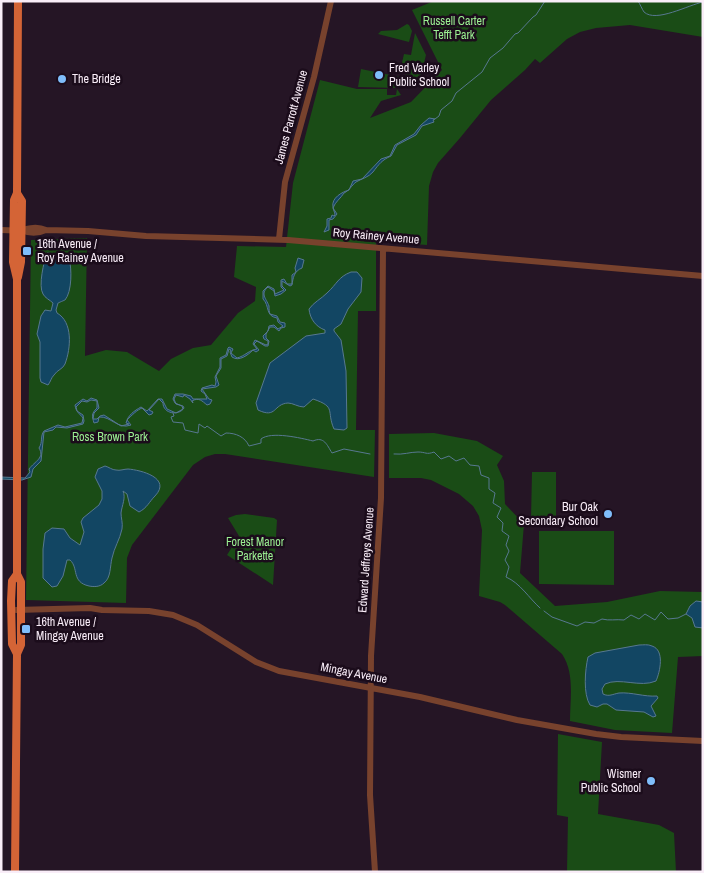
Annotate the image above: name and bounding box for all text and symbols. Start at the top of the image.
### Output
park label: Russell Carter Tefft Park [423,13,486,43]
place label: Fred Varley Public School [389,60,449,90]
street label: James Parrott Avenue [271,68,311,166]
marker: Fred Varley Public School [373,69,385,81]
place label: The Bridge [72,71,121,87]
marker: The Bridge [56,73,68,85]
street label: Roy Rainey Avenue [332,224,420,248]
place label: 16th Avenue / Roy Rainey Avenue [37,236,124,266]
marker: 16th Avenue / Roy Rainey Avenue [21,245,33,257]
park label: Ross Brown Park [72,429,148,445]
place label: Bur Oak Secondary School [518,499,598,529]
street label: Edward Jeffreys Avenue [354,507,378,613]
marker: Bur Oak Secondary School [602,508,614,520]
park label: Forest Manor Parkette [226,534,285,564]
place label: 16th Avenue / Mingay Avenue [36,614,104,644]
marker: 16th Avenue / Mingay Avenue [20,623,32,635]
street label: Mingay Avenue [319,659,389,687]
place label: Wismer Public School [581,766,642,796]
marker: Wismer Public School [645,775,657,787]

